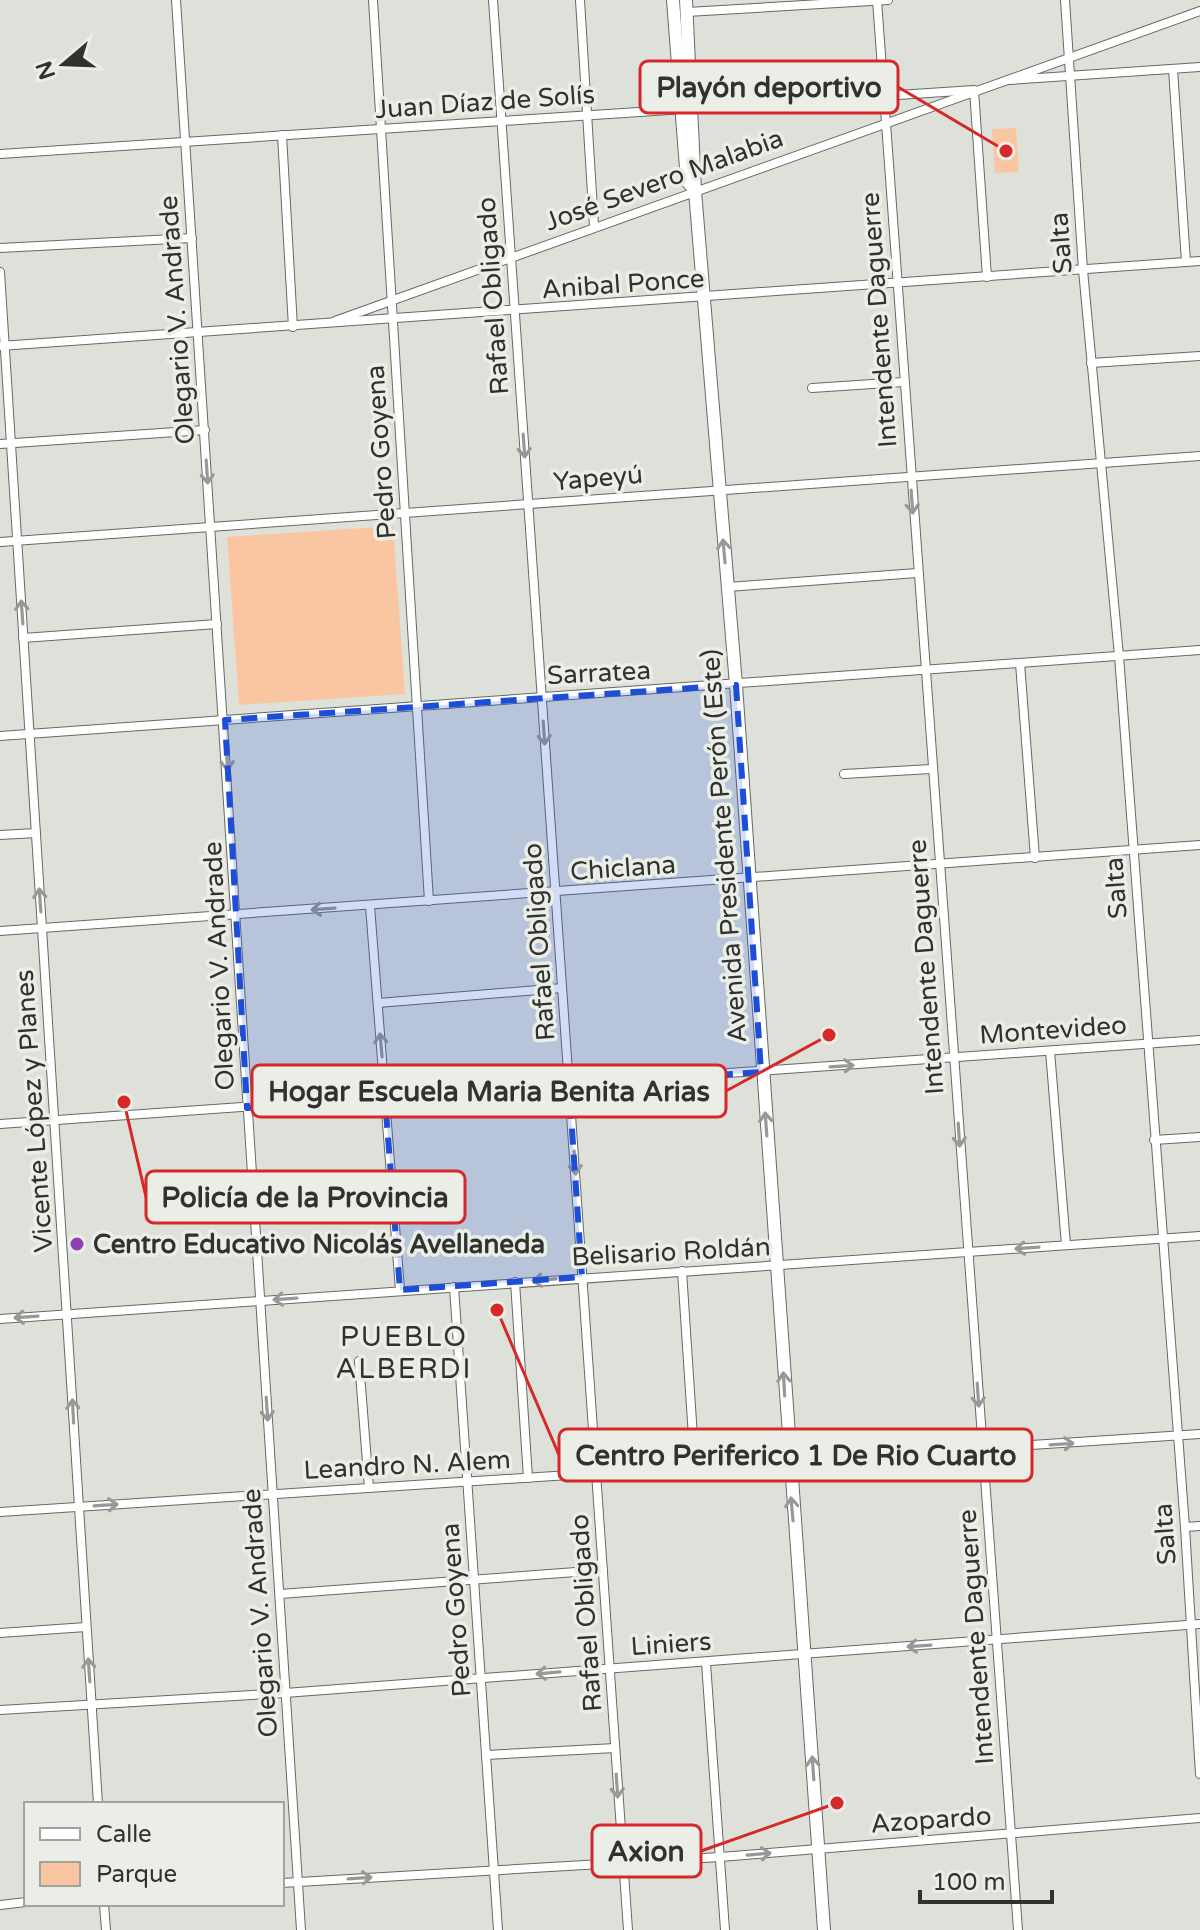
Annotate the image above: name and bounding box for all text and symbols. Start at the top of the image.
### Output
north arrow [24,24,104,104]
text: N [31,58,61,83]
callout: Playón deportivo [640,61,898,113]
text: Playón deportivo [656,71,882,105]
street label: Juan Díaz de Solís [374,79,596,125]
street label: José Severo Malabia [541,122,787,238]
street label: Intendente Daguerre [855,191,903,449]
street label: Olegario V. Andrade [153,195,201,445]
street label: Rafael Obligado [471,196,515,396]
street label: Salta [1043,211,1079,275]
street label: Anibal Ponce [541,263,705,305]
street label: Pedro Goyena [359,364,403,540]
one-way arrow [517,432,532,459]
one-way arrow [200,458,215,485]
street label: Yapeyú [552,459,644,497]
one-way arrow [905,488,920,515]
one-way arrow [716,538,731,565]
one-way arrow [14,599,29,626]
street label: Avenida Presidente Perón (Este) [695,648,753,1044]
street label: Sarratea [546,655,652,691]
one-way arrow [537,720,552,746]
one-way arrow [220,745,235,772]
street label: Intendente Daguerre [902,838,950,1096]
street label: Olegario V. Andrade [197,841,241,1091]
street label: Rafael Obligado [517,842,561,1042]
street label: Chiclana [569,849,677,887]
street label: Salta [1098,856,1134,920]
one-way arrow [32,887,47,914]
one-way arrow [310,902,337,917]
street label: Vicente López y Planes [9,969,59,1253]
street label: Montevideo [978,1009,1128,1051]
one-way arrow [373,1032,388,1059]
one-way arrow [828,1058,855,1073]
callout: Hogar Escuela Maria Benita Arias [252,1065,726,1117]
text: Hogar Escuela Maria Benita Arias [268,1075,710,1109]
one-way arrow [758,1111,773,1138]
one-way arrow [952,1121,967,1148]
one-way arrow [567,1149,582,1176]
callout: Policía de la Provincia [146,1171,465,1223]
text: Policía de la Provincia [161,1181,449,1215]
place label: Centro Educativo Nicolás Avellaneda [93,1229,545,1260]
street label: Belisario Roldán [571,1231,771,1273]
marker: Centro Educativo Nicolás Avellaneda [68,1235,86,1253]
one-way arrow [1014,1241,1041,1256]
one-way arrow [531,1273,558,1288]
one-way arrow [272,1292,299,1307]
one-way arrow [13,1310,40,1325]
district label: PUEBLO ALBERDI [335,1320,473,1386]
one-way arrow [776,1371,791,1398]
one-way arrow [971,1381,986,1408]
one-way arrow [260,1395,275,1422]
one-way arrow [65,1398,80,1425]
callout: Centro Periferico 1 De Rio Cuarto [559,1429,1032,1481]
one-way arrow [1048,1436,1075,1451]
text: Centro Periferico 1 De Rio Cuarto [575,1439,1017,1473]
street label: Leandro N. Alem [303,1444,511,1486]
street label: Olegario V. Andrade [236,1488,284,1738]
one-way arrow [784,1496,799,1523]
one-way arrow [92,1497,119,1512]
street label: Salta [1147,1502,1183,1566]
street label: Intendente Daguerre [952,1508,1000,1766]
street label: Rafael Obligado [564,1513,608,1713]
street label: Pedro Goyena [434,1522,478,1698]
street label: Liniers [630,1626,712,1662]
one-way arrow [906,1639,933,1654]
one-way arrow [81,1657,96,1684]
one-way arrow [535,1666,562,1681]
one-way arrow [805,1755,820,1782]
one-way arrow [610,1772,625,1799]
street label: Azopardo [870,1800,992,1840]
legend [24,1802,284,1906]
text: Calle [96,1820,152,1849]
callout: Axion [592,1825,701,1877]
text: Axion [607,1835,685,1869]
one-way arrow [745,1846,772,1861]
scale bar [920,1854,1052,1904]
text: Parque [96,1860,177,1889]
text: 100 m [932,1868,1006,1897]
one-way arrow [346,1870,373,1885]

